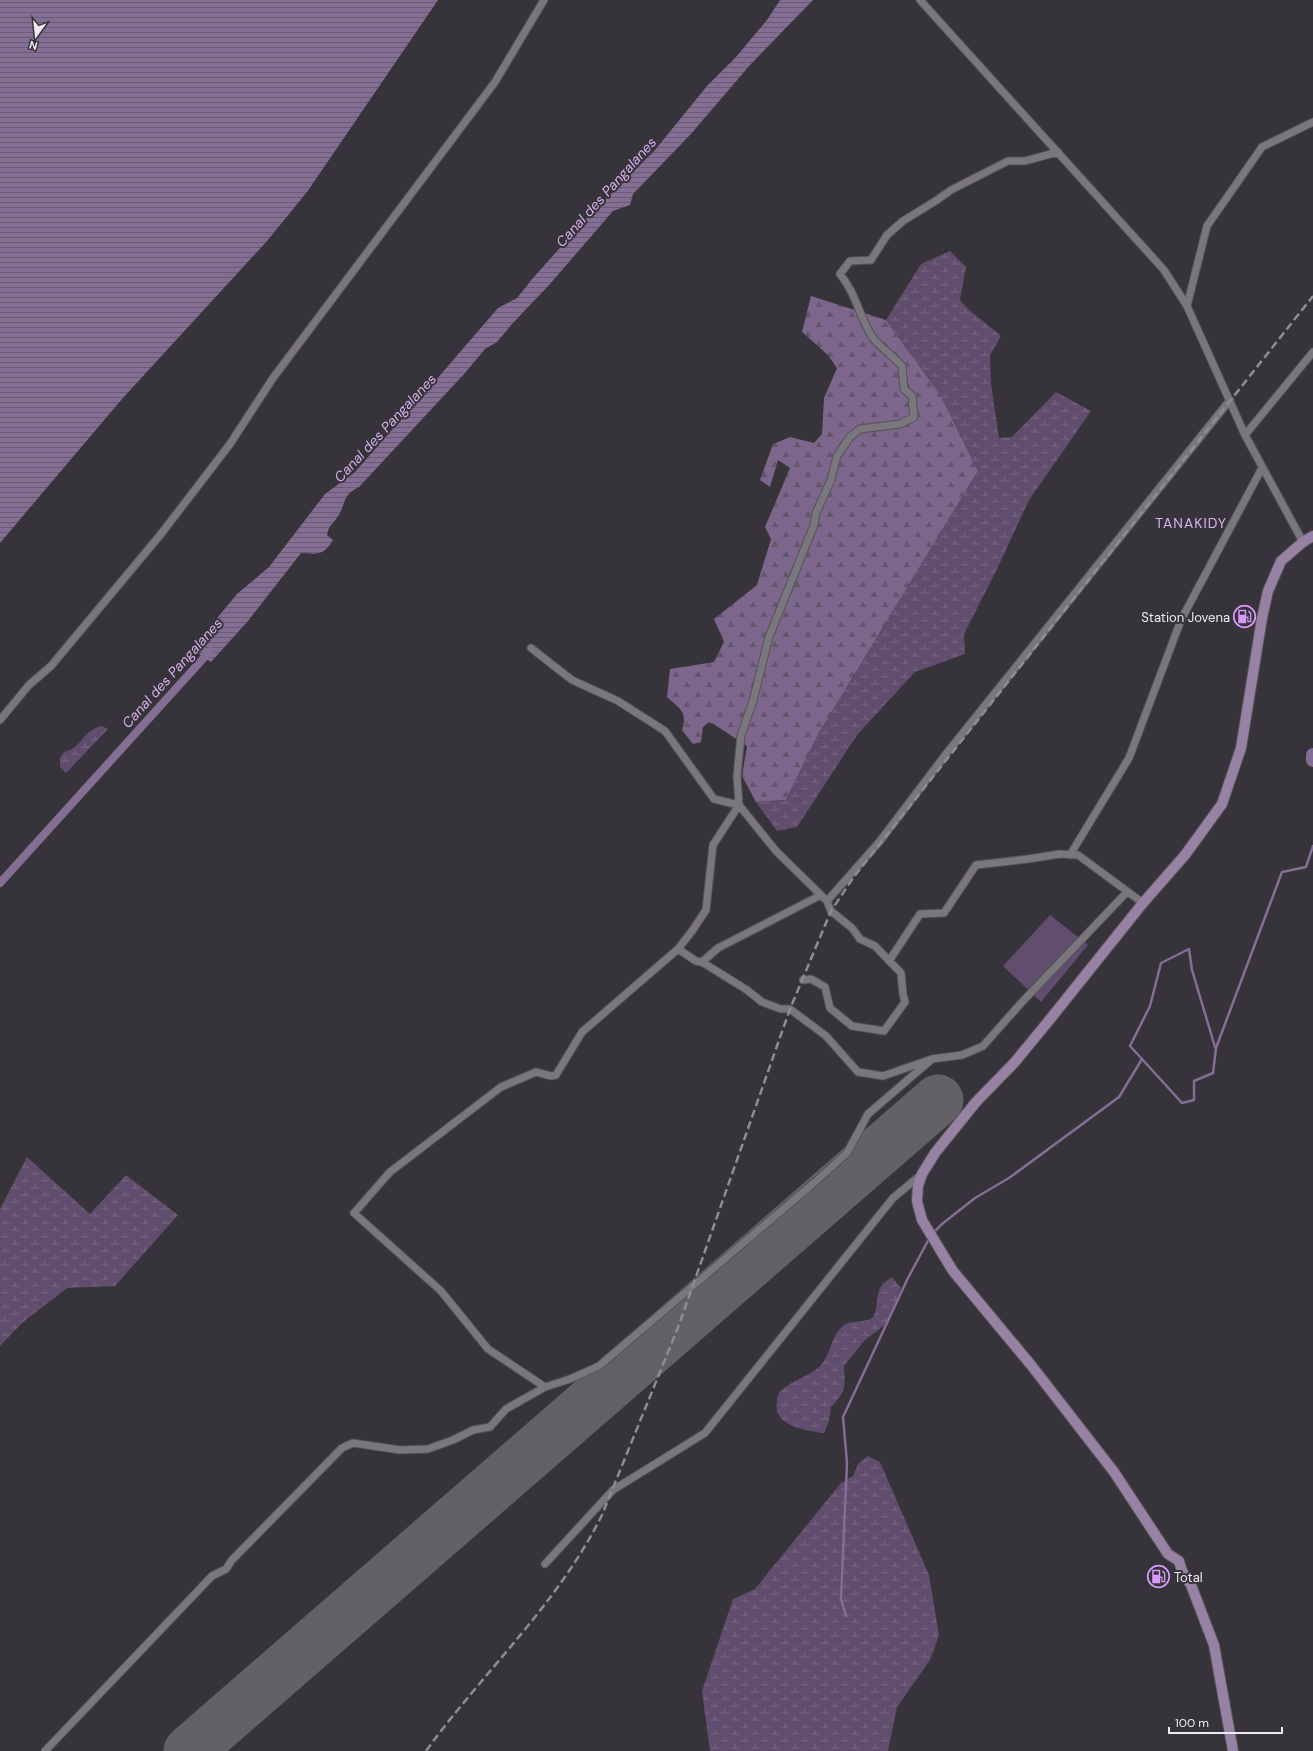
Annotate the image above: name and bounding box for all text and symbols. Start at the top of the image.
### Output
north arrow [16,16,56,56]
text: N [28,38,39,53]
water label: Canal des Pangalanes [552,133,660,251]
water label: Canal des Pangalanes [330,370,440,486]
district label: TANAKIDY [1155,514,1227,532]
fuel station icon: Station Jovena [1232,604,1258,630]
place label: Station Jovena [1141,609,1230,626]
water label: Canal des Pangalanes [118,614,226,732]
fuel station icon: Total [1145,1564,1171,1590]
place label: Total [1174,1569,1203,1586]
scale bar [1169,1709,1282,1735]
text: 100 m [1175,1715,1209,1731]

